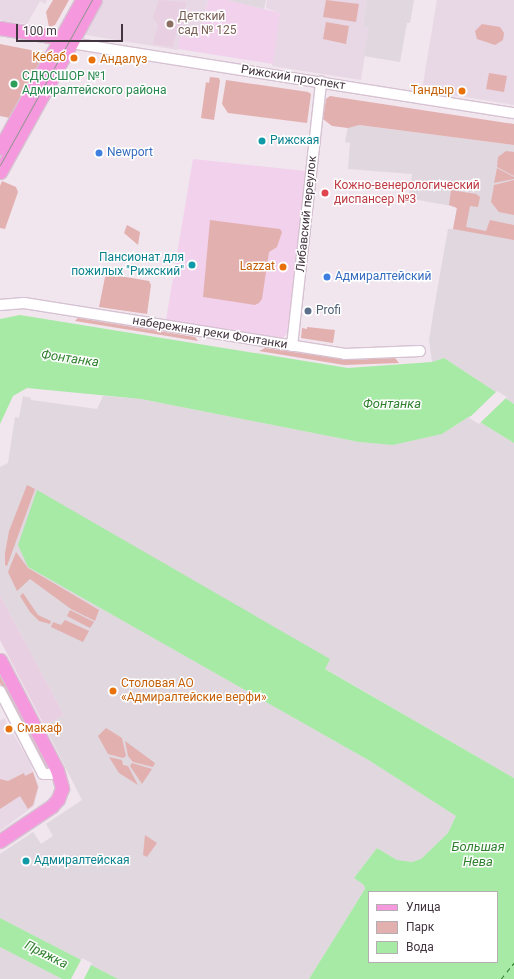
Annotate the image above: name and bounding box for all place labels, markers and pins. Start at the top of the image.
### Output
place label: Детский сад № 125 [178,10,237,38]
marker: Детский сад № 125 [165,19,175,29]
place label: Кебаб [32,51,66,65]
marker: Кебаб [69,53,79,63]
place label: Андалуз [100,53,147,67]
marker: Андалуз [87,55,97,65]
place label: СДЮСШОР №1 Адмиралтейского района [22,70,166,98]
marker: СДЮСШОР №1 Адмиралтейского района [9,79,19,89]
place label: Тандыр [411,84,454,98]
marker: Тандыр [457,86,467,96]
place label: Рижская [270,134,319,148]
marker: Рижская [257,136,267,146]
place label: Newport [107,146,153,160]
marker: Newport [94,148,104,158]
place label: Кожно-венерологический диспансер №3 [334,179,480,207]
marker: Кожно-венерологический диспансер №3 [319,187,331,199]
place label: Пансионат для пожилых "Рижский" [71,251,184,279]
marker: Пансионат для пожилых "Рижский" [187,260,197,270]
place label: Lazzat [240,260,275,274]
marker: Lazzat [278,262,288,272]
place label: Адмиралтейский [335,270,431,284]
marker: Адмиралтейский [322,272,332,282]
place label: Profi [316,304,341,318]
marker: Profi [303,306,313,316]
place label: Столовая АО «Адмиралтейские верфи» [121,677,267,705]
marker: Столовая АО «Адмиралтейские верфи» [108,686,118,696]
place label: Смакаф [17,722,62,736]
marker: Смакаф [4,724,14,734]
place label: Адмиралтейская [34,854,130,868]
marker: Адмиралтейская [21,856,31,866]

